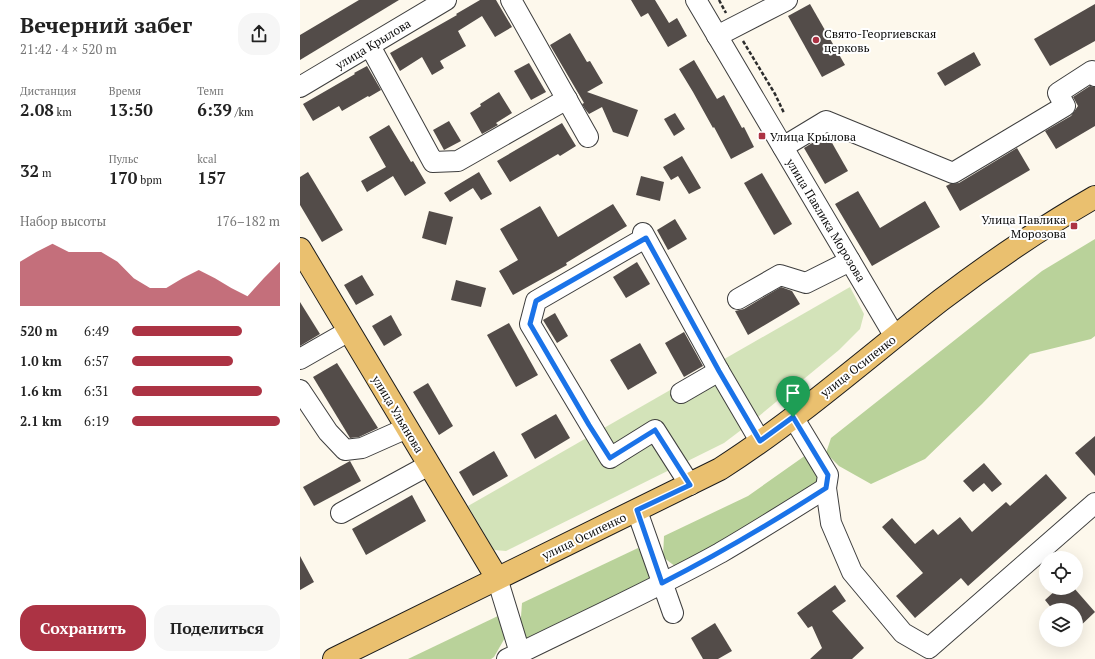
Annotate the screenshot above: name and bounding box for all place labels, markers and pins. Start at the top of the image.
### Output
place label: Свято-Георгиевская церковь [824,26,936,55]
marker: Свято-Георгиевская церковь [811,35,821,45]
place label: Улица Крылова [770,129,856,144]
marker: Улица Крылова [757,131,767,141]
place label: Улица Павлика Морозова [982,212,1066,241]
marker: Улица Павлика Морозова [1069,221,1079,231]
pin [776,376,810,417]

